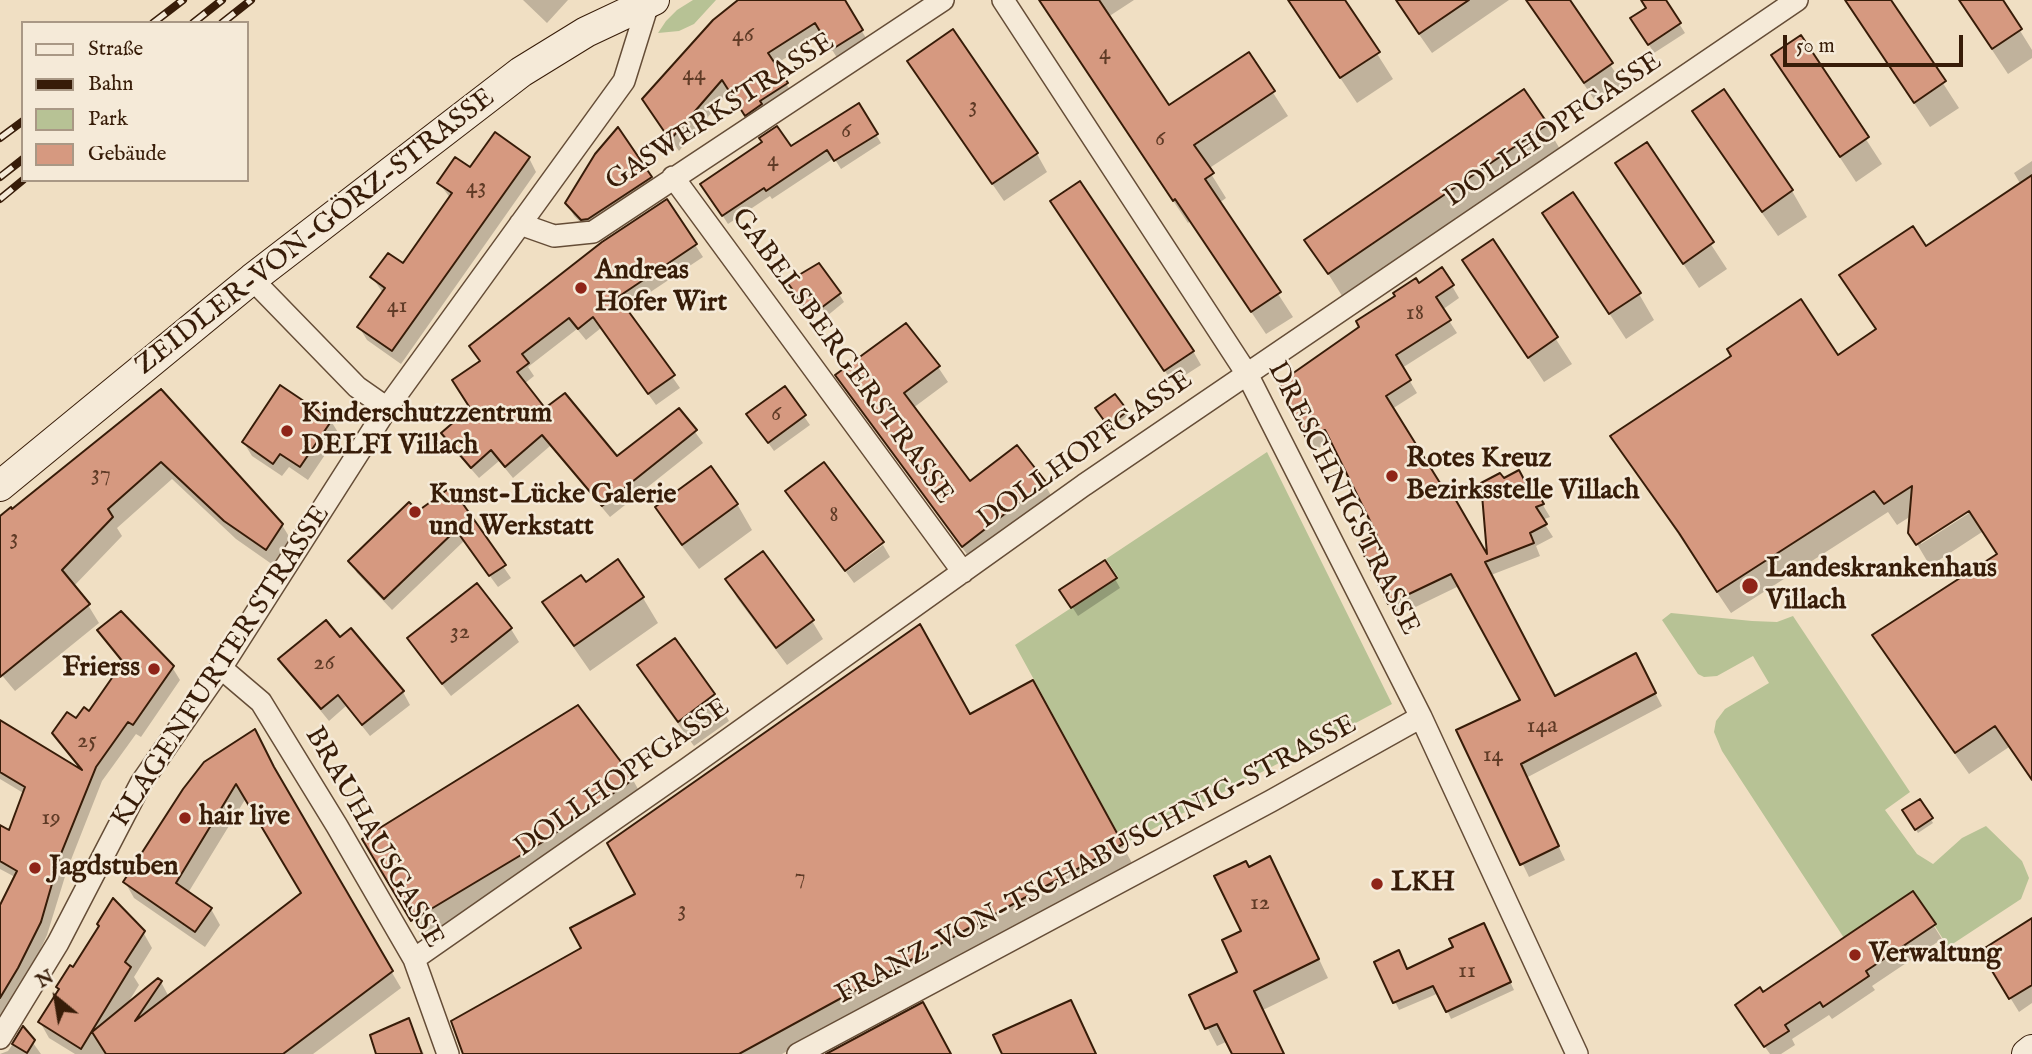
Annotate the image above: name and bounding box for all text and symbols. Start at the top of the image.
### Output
legend [21,21,248,182]
scale bar [1787,21,1967,65]
house number: 46 [732,22,754,50]
street label: GASWERKSTRASSE [600,27,842,199]
text: 50 m [1796,33,1835,60]
text: Straße [88,36,143,63]
house number: 4 [1099,40,1111,68]
street label: DOLLHOPFGASSE [1439,46,1669,216]
house number: 44 [682,61,706,89]
text: Bahn [88,71,133,98]
street label: ZEIDLER-VON-GÖRZ-STRASSE [130,82,502,384]
house number: 3 [969,93,977,121]
text: Park [88,106,128,133]
house number: 6 [841,118,851,146]
house number: 6 [1155,126,1165,154]
text: Gebäude [88,141,166,168]
house number: 4 [767,147,779,175]
house number: 43 [466,174,486,202]
street label: GABELSBERGERSTRASSE [722,202,960,512]
place label: Andreas Hofer Wirt [595,255,727,321]
marker: Andreas Hofer Wirt [573,280,589,296]
house number: 41 [387,293,407,321]
house number: 18 [1406,300,1424,328]
street label: DRESCHNIGSTRASSE [1258,357,1426,641]
street label: DOLLHOPFGASSE [972,364,1200,538]
place label: Kinderschutzzentrum DELFI Villach [301,398,552,464]
house number: 6 [771,401,781,429]
marker: Kinderschutzzentrum DELFI Villach [279,423,295,439]
place label: Rotes Kreuz Bezirksstelle Villach [1406,443,1639,509]
house number: 37 [91,461,111,489]
marker: Rotes Kreuz Bezirksstelle Villach [1384,468,1400,484]
place label: Kunst-Lücke Galerie und Werkstatt [429,479,676,545]
street label: KLAGENFURTER STRASSE [105,500,339,834]
house number: 8 [829,502,839,530]
marker: Kunst-Lücke Galerie und Werkstatt [407,504,423,520]
house number: 3 [10,525,18,553]
place label: Landeskrankenhaus Villach [1766,553,1997,619]
marker: Landeskrankenhaus Villach [1740,576,1760,596]
house number: 32 [450,619,470,647]
house number: 26 [313,650,335,678]
place label: Frierss [62,652,140,686]
marker: Frierss [146,661,162,677]
street label: DOLLHOPFGASSE [509,692,737,866]
street label: FRANZ-VON-TSCHABUSCHNIG-STRASSE [831,709,1363,1013]
house number: 14a [1526,713,1558,741]
street label: BRAUHAUSGASSE [296,721,450,955]
house number: 25 [77,728,97,756]
house number: 14 [1483,742,1503,770]
place label: hair live [199,801,290,835]
house number: 19 [41,805,61,833]
marker: hair live [177,810,193,826]
place label: Jagdstuben [49,851,178,885]
marker: Jagdstuben [27,860,43,876]
house number: 7 [794,864,806,892]
place label: LKH [1391,867,1455,901]
marker: LKH [1369,876,1385,892]
house number: 12 [1250,890,1270,918]
house number: 3 [678,897,686,925]
place label: Verwaltung [1869,938,2001,972]
marker: Verwaltung [1847,947,1863,963]
house number: 11 [1458,958,1476,986]
north arrow [21,963,91,1033]
text: N [32,965,59,994]

